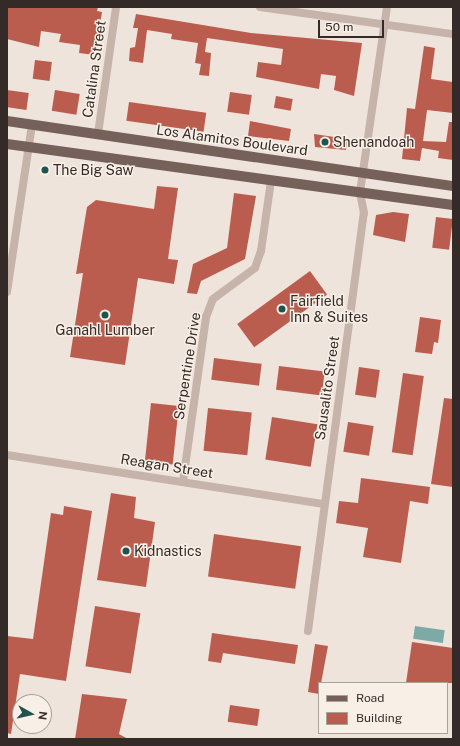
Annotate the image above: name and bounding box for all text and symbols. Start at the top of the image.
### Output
scale bar [320,12,386,38]
street label: Catalina Street [79,19,109,119]
text: 50 m [325,20,353,34]
street label: Los Alamitos Boulevard [155,121,309,159]
place label: Shenandoah [333,134,414,150]
marker: Shenandoah [320,137,330,147]
place label: The Big Saw [53,162,133,178]
marker: The Big Saw [40,165,50,175]
place label: Fairfield Inn & Suites [290,293,368,326]
marker: Fairfield Inn & Suites [277,304,287,314]
marker: Ganahl Lumber [100,310,110,320]
street label: Serpentine Drive [170,311,204,421]
place label: Ganahl Lumber [55,322,155,338]
street label: Sausalito Street [311,335,343,441]
street label: Reagan Street [120,450,214,482]
place label: Kidnastics [134,543,202,559]
marker: Kidnastics [121,546,131,556]
legend [318,682,448,734]
text: Road [356,691,384,705]
north arrow [12,694,52,734]
text: N [36,710,49,721]
text: Building [356,711,402,725]

